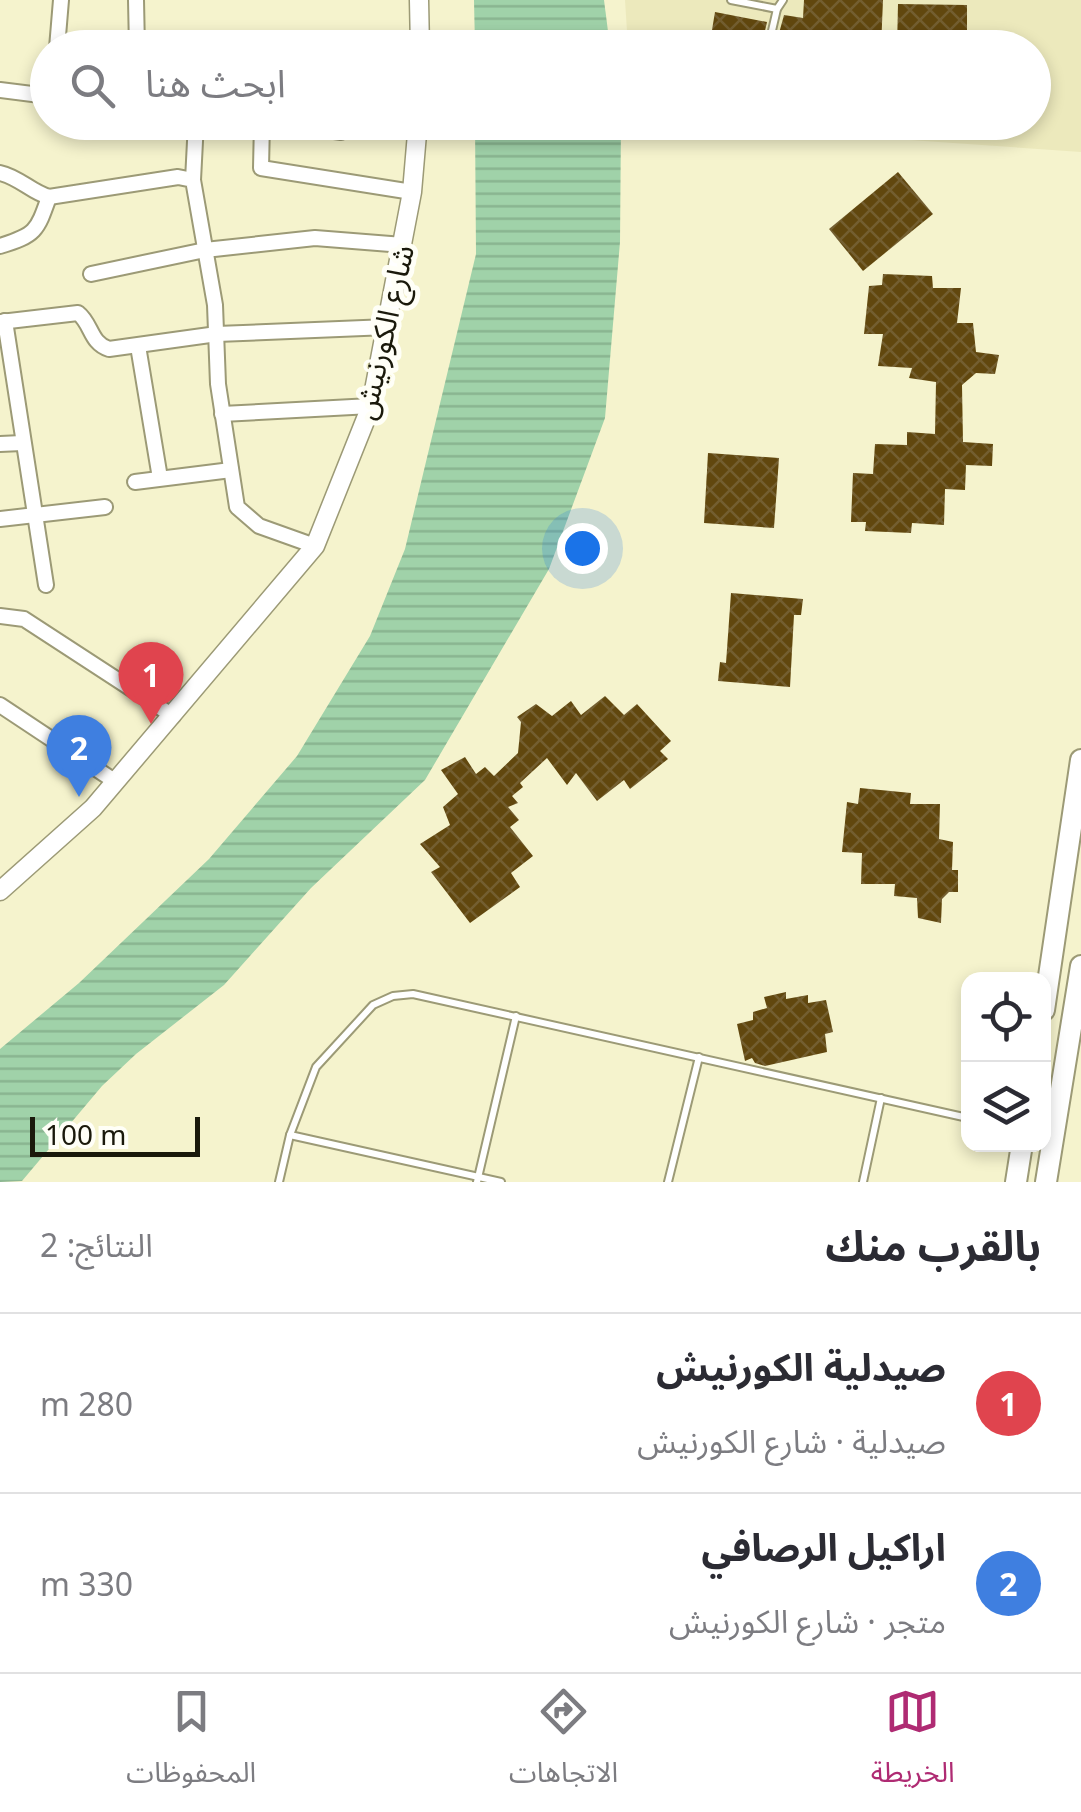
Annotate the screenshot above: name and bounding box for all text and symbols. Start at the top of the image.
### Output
search box [30,30,1051,140]
text: ابحث هنا [145,56,286,108]
icon: search [65,58,120,113]
street label: شارع الكورنيش [343,241,426,424]
your location [557,523,608,574]
pin: 1 [118,642,184,724]
pin: 2 [46,714,112,797]
map controls [961,972,1051,1152]
button: locate [961,972,1051,1062]
button: layers [961,1062,1051,1152]
scale bar [30,1112,200,1156]
text: 100 m [45,1115,127,1153]
text: بالقرب منك [825,1216,1041,1273]
text: النتائج: 2 [40,1223,153,1266]
text: صيدلية الكورنيش [656,1340,946,1392]
text: 280 m [40,1382,133,1425]
text: 1 [999,1382,1018,1425]
text: صيدلية · شارع الكورنيش [637,1419,946,1462]
text: اراكيل الرصافي [702,1520,946,1572]
text: 330 m [40,1562,133,1605]
text: 2 [999,1562,1018,1605]
text: متجر · شارع الكورنيش [669,1599,946,1642]
tab: المحفوظات [126,1684,256,1803]
tab: الاتجاهات [509,1684,618,1803]
tab: الخريطة [871,1684,955,1803]

